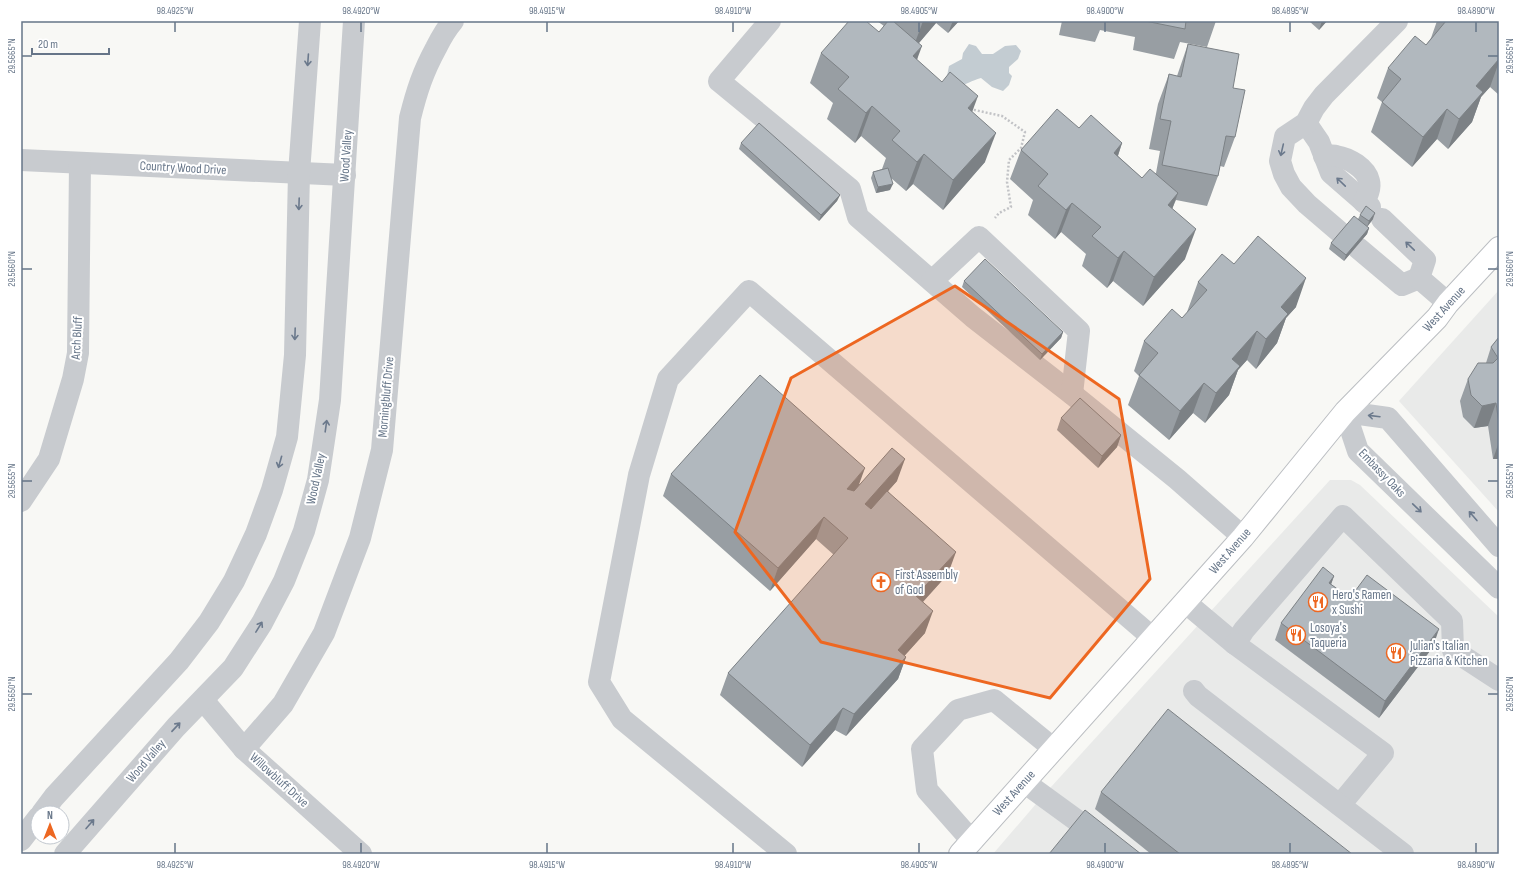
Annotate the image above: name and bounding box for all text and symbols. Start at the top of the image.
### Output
text: 98.4925°W [157,5,194,17]
text: 98.4920°W [342,5,380,17]
text: 98.4915°W [529,5,566,17]
text: 98.4910°W [715,5,752,17]
text: 98.4905°W [900,5,938,17]
text: 98.4900°W [1086,5,1124,17]
text: 98.4895°W [1271,5,1309,17]
text: 98.4890°W [1457,5,1495,17]
scale bar [32,30,109,56]
text: 20 m [38,37,58,52]
text: 29.5665°N [6,38,18,74]
text: 29.5665°N [1504,38,1516,74]
one-way arrow [304,53,311,66]
street label: Wood Valley [336,130,356,182]
one-way arrow [1277,144,1285,157]
street label: Country Wood Drive [139,158,227,178]
one-way arrow [1336,177,1346,187]
one-way arrow [295,197,302,210]
one-way arrow [1405,241,1415,251]
text: 29.5660°N [6,251,18,287]
text: 29.5660°N [1504,251,1516,287]
street label: West Avenue [1419,283,1469,335]
street label: Arch Bluff [68,315,86,361]
one-way arrow [291,327,299,340]
street label: Morningbluff Drive [374,356,398,438]
one-way arrow [1368,412,1381,420]
one-way arrow [322,420,330,433]
street label: Embassy Oaks [1355,445,1409,501]
street label: Wood Valley [303,452,329,506]
one-way arrow [276,455,283,468]
text: 29.5655°N [6,464,18,498]
text: 29.5655°N [1504,464,1516,498]
one-way arrow [1412,504,1422,513]
one-way arrow [1469,511,1478,521]
street label: West Avenue [1206,525,1254,577]
place label: First Assembly of God [895,567,958,598]
church icon: First Assembly of God [870,571,892,593]
place label: Hero's Ramen x Sushi [1332,587,1392,618]
restaurant icon: Hero's Ramen x Sushi [1307,591,1329,613]
place label: Losoya's Taqueria [1310,620,1347,651]
one-way arrow [255,622,263,633]
restaurant icon: Losoya's Taqueria [1285,624,1307,646]
place label: Julian's Italian Pizzaria & Kitchen [1409,638,1488,669]
restaurant icon: Julian's Italian Pizzaria & Kitchen [1385,642,1407,664]
text: 29.5650°N [6,676,18,712]
text: 29.5650°N [1504,676,1516,712]
one-way arrow [172,722,181,732]
street label: Wood Valley [123,736,169,786]
street label: Willowbluff Drive [246,749,312,811]
street label: West Avenue [989,767,1039,819]
north arrow [30,805,70,845]
text: N [47,809,53,822]
one-way arrow [86,819,95,830]
text: 98.4925°W [157,859,194,871]
text: 98.4920°W [342,859,380,871]
text: 98.4915°W [529,859,566,871]
text: 98.4910°W [715,859,752,871]
text: 98.4905°W [900,859,938,871]
text: 98.4900°W [1086,859,1124,871]
text: 98.4895°W [1271,859,1309,871]
text: 98.4890°W [1457,859,1495,871]

